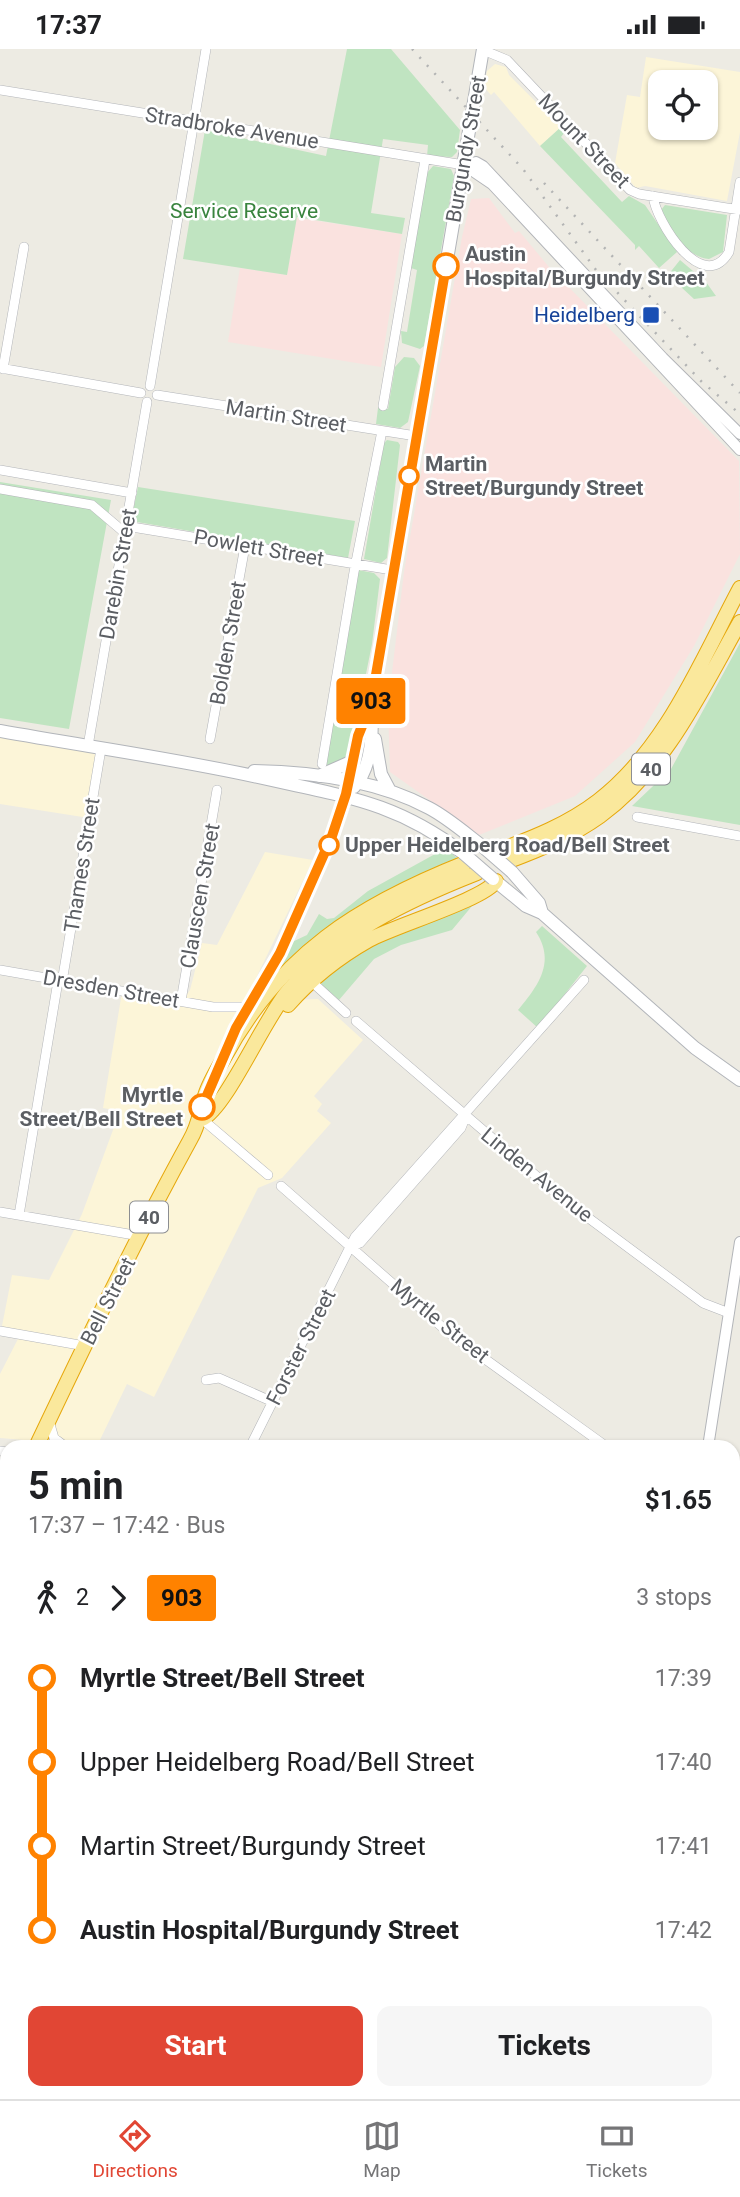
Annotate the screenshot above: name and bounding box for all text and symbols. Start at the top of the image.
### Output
text: 17:37 [35,10,102,40]
map controls [648,70,718,140]
button: locate [648,70,718,140]
street label: Burgundy Street [441,73,491,224]
street label: Mount Street [533,89,635,193]
street label: Stradbroke Avenue [143,102,321,154]
park label: Service Reserve [170,199,318,223]
place label: Austin Hospital/Burgundy Street [465,242,705,290]
marker: Austin Hospital/Burgundy Street [433,253,459,279]
place label: Heidelberg [534,303,635,327]
marker: Heidelberg [641,305,661,325]
street label: Martin Street [224,395,348,437]
place label: Martin Street/Burgundy Street [425,452,643,500]
marker: Martin Street/Burgundy Street [399,466,419,486]
street label: Darebin Street [95,507,141,641]
street label: Powlett Street [192,525,326,571]
street label: Bolden Street [205,579,251,707]
line badge: 903 [331,678,411,724]
text: 903 [350,687,392,715]
road number: 40 [632,754,670,785]
street label: Thames Street [59,796,105,934]
street label: Clauscen Street [175,821,225,970]
place label: Upper Heidelberg Road/Bell Street [345,833,670,857]
marker: Upper Heidelberg Road/Bell Street [319,835,339,855]
street label: Dresden Street [41,965,181,1013]
place label: Myrtle Street/Bell Street [19,1083,183,1131]
marker: Myrtle Street/Bell Street [189,1094,215,1120]
street label: Linden Avenue [476,1123,598,1227]
road number: 40 [130,1201,168,1233]
street label: Bell Street [76,1253,140,1349]
street label: Myrtle Street [386,1274,494,1368]
street label: Forster Street [261,1285,341,1409]
text: 5 min [28,1464,124,1508]
text: $1.65 [645,1485,712,1515]
text: 17:37 – 17:42 · Bus [28,1512,225,1539]
icon: walk [28,1579,66,1617]
icon: forward [99,1579,137,1617]
text: 2 [76,1584,89,1611]
text: 903 [161,1584,202,1612]
text: 3 stops [636,1584,712,1611]
text: Myrtle Street/Bell Street [80,1663,365,1693]
text: 17:39 [655,1665,712,1692]
text: Upper Heidelberg Road/Bell Street [80,1747,475,1777]
text: 17:40 [655,1749,712,1776]
text: Martin Street/Burgundy Street [80,1831,426,1861]
text: 17:41 [655,1833,712,1860]
text: Austin Hospital/Burgundy Street [80,1915,459,1945]
text: 17:42 [655,1917,712,1944]
button: Start [28,2006,363,2086]
button: Tickets [377,2006,712,2086]
tab: Directions [93,2117,178,2182]
tab: Map [363,2117,401,2182]
tab: Tickets [586,2117,647,2182]

